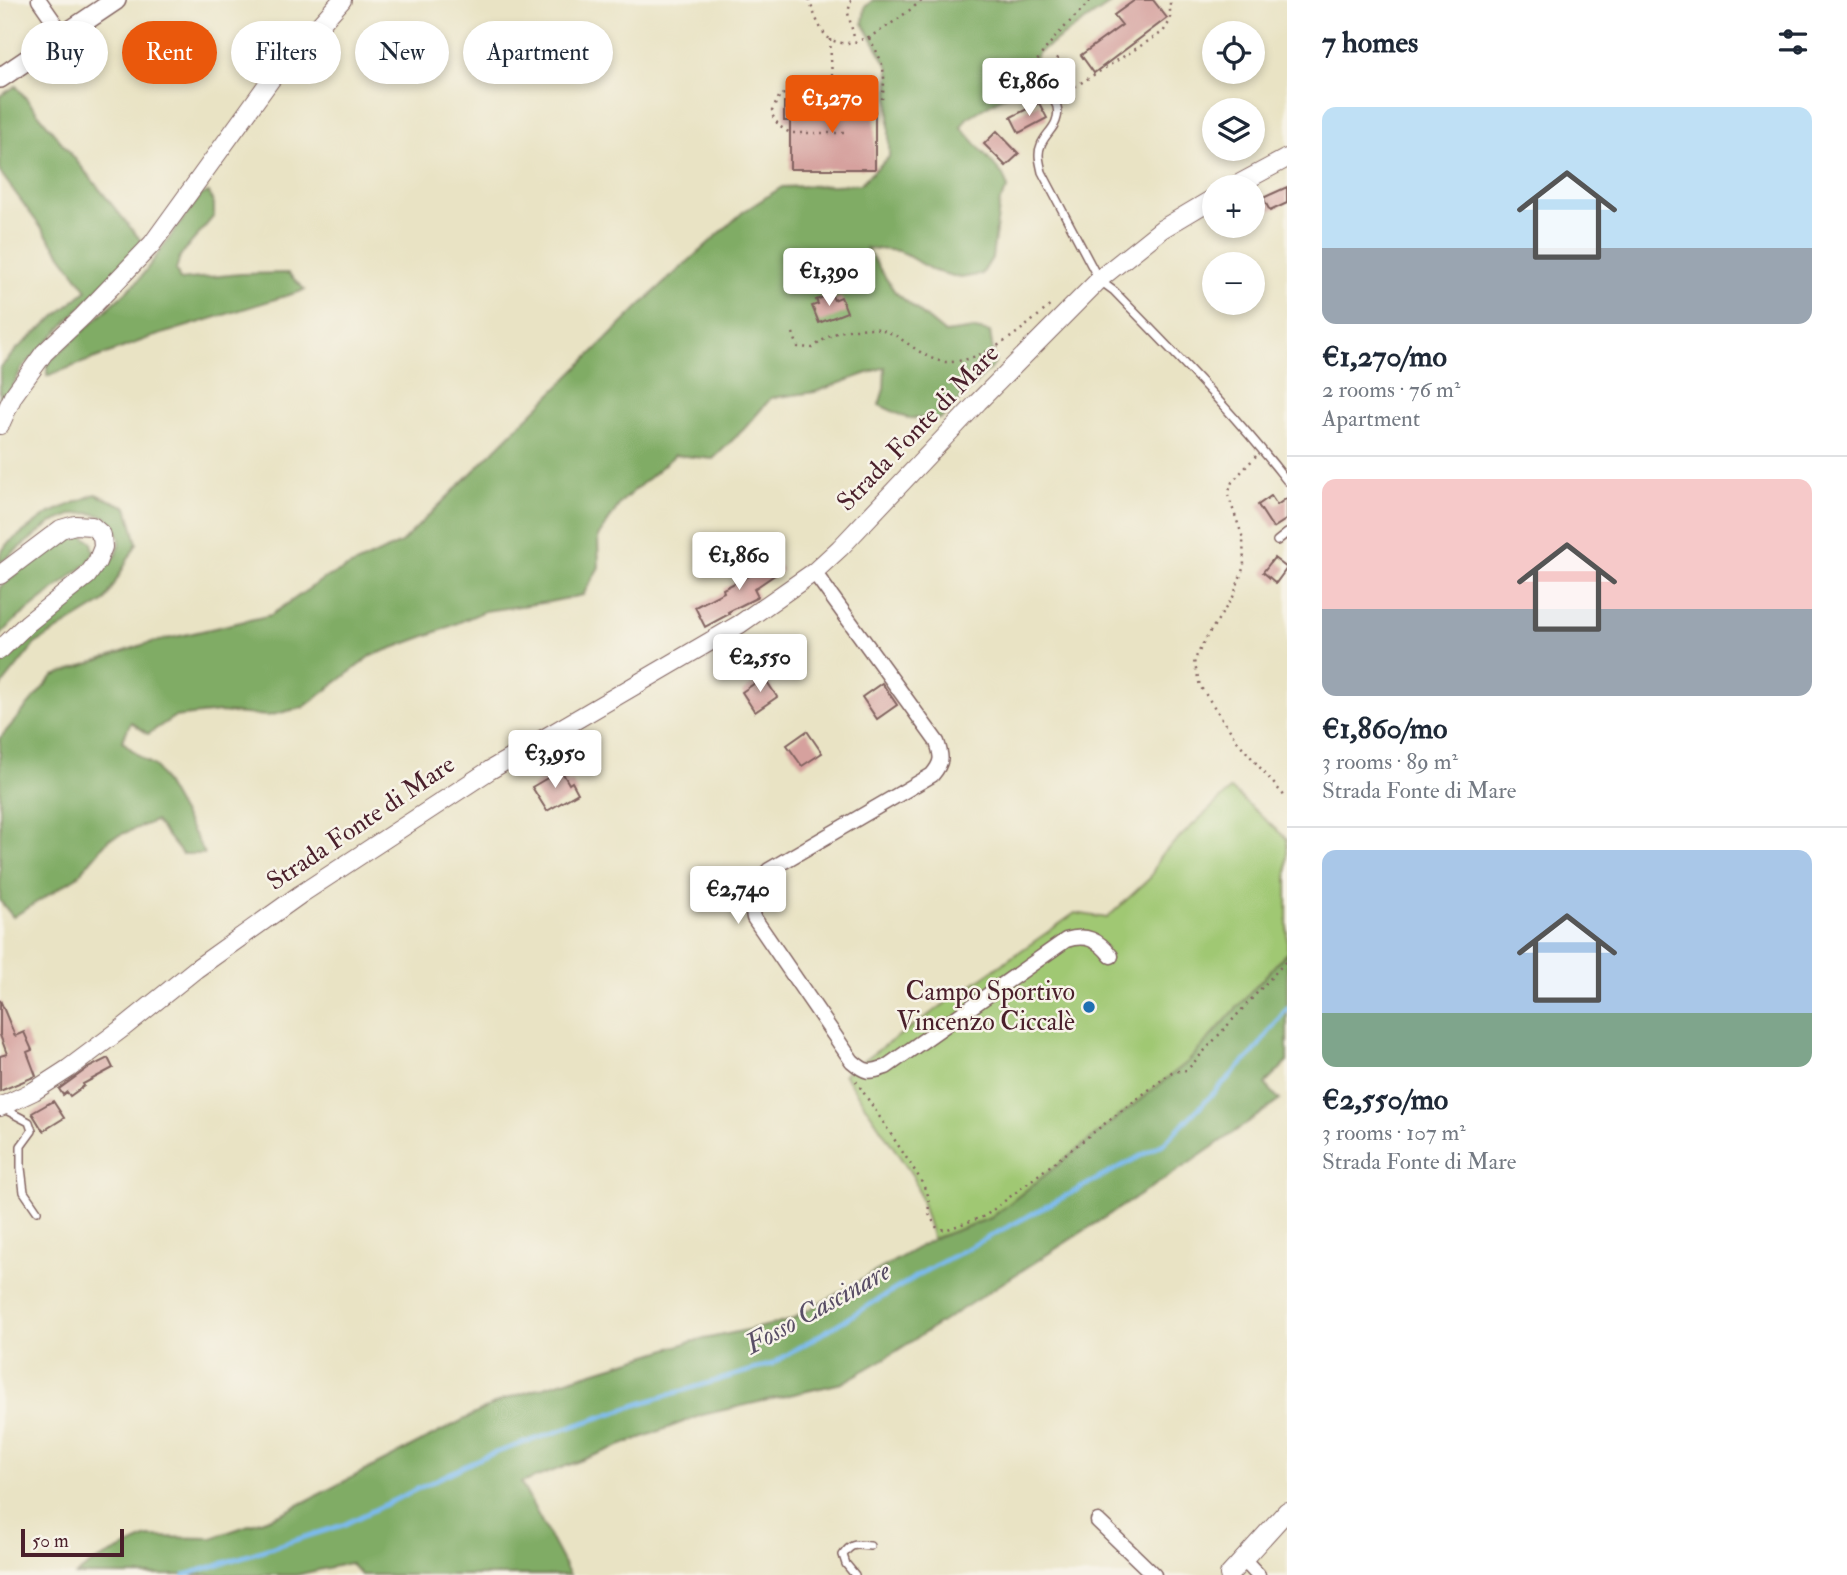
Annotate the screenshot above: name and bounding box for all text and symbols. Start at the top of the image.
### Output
chip: Buy [21,21,108,84]
chip: Rent [122,21,217,84]
chip: Filters [231,21,341,84]
chip: New [355,21,449,84]
chip: Apartment [463,21,613,84]
map controls [1202,21,1265,315]
button: locate [1202,21,1265,84]
icon: filters [1774,23,1812,61]
text: 7 homes [1322,24,1418,61]
pin: €1,860 [972,58,1086,118]
text: €1,860 [998,66,1060,95]
pin: €1,270 [775,76,889,135]
text: €1,270 [801,83,863,112]
button: layers [1202,98,1265,161]
icon: home [1504,152,1630,278]
button: + [1202,175,1265,238]
pin: €1,390 [772,248,886,308]
button: − [1202,252,1265,315]
text: €1,390 [799,256,859,285]
street label: Strada Fonte di Mare [830,338,1006,518]
text: €1,270/mo [1322,338,1447,375]
text: 2 rooms · 76 m² [1322,375,1460,404]
text: Apartment [1322,404,1420,433]
icon: home [1504,524,1630,650]
pin: €1,860 [682,532,796,592]
text: €1,860 [708,540,770,569]
pin: €2,550 [703,634,817,694]
text: €2,550 [729,642,791,671]
text: €1,860/mo [1322,710,1447,747]
pin: €3,950 [498,730,612,790]
text: €3,950 [524,738,586,767]
text: 3 rooms · 89 m² [1322,747,1458,776]
street label: Strada Fonte di Mare [261,748,461,898]
text: Strada Fonte di Mare [1322,776,1516,805]
pin: €2,740 [681,866,795,926]
text: €2,740 [706,874,770,903]
icon: home [1504,895,1630,1021]
place label: Campo Sportivo Vincenzo Ciccalè [896,976,1075,1038]
marker: Campo Sportivo Vincenzo Ciccalè [1081,999,1097,1015]
text: €2,550/mo [1322,1081,1448,1118]
text: 3 rooms · 107 m² [1322,1118,1466,1147]
text: Strada Fonte di Mare [1322,1147,1516,1176]
water label: Fosso Cascinare [738,1253,897,1363]
scale bar [21,1526,124,1558]
text: 50 m [32,1529,69,1553]

